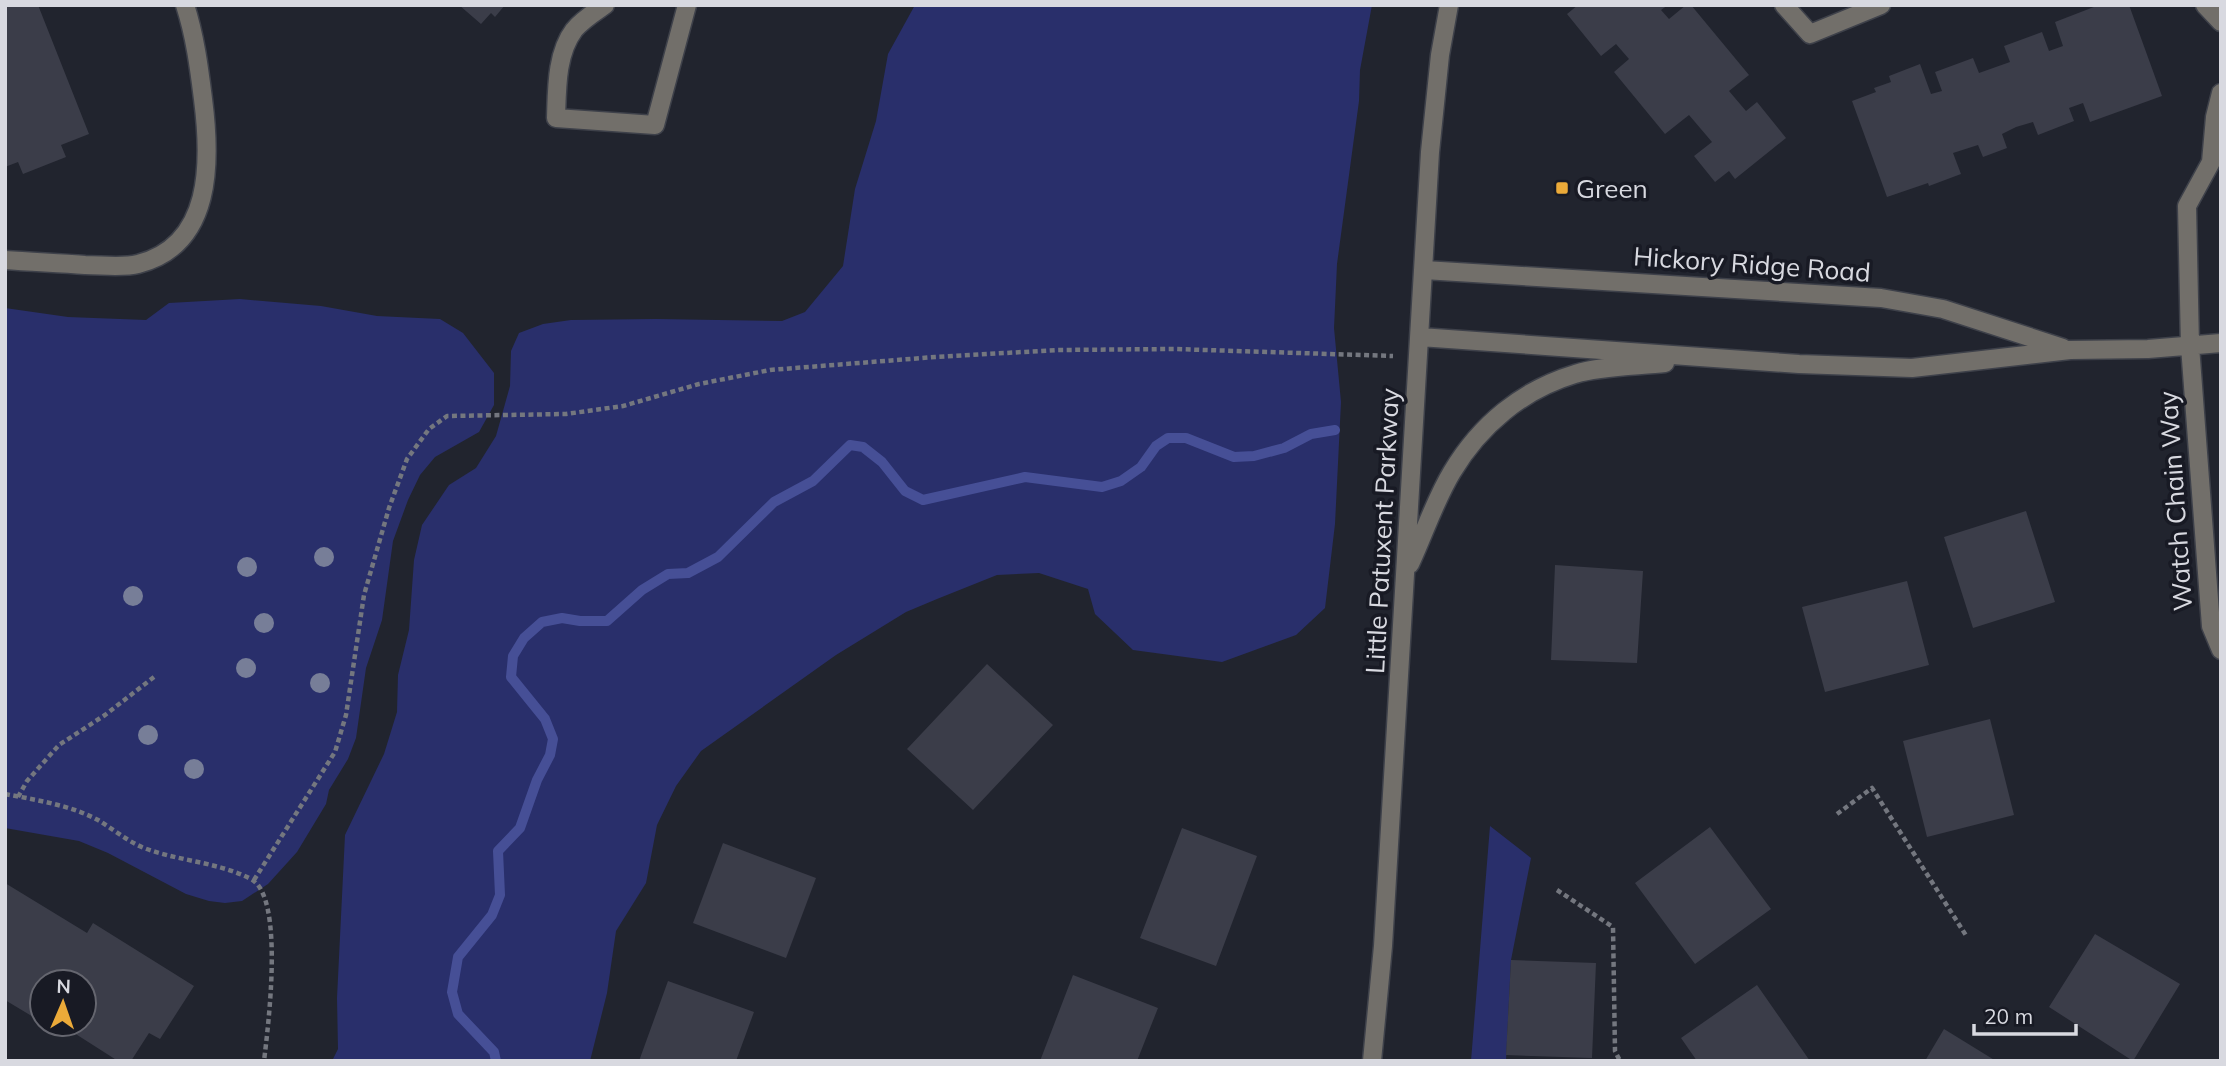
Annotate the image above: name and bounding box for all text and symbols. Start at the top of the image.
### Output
place label: Green [1576,172,1648,205]
marker: Green [1554,180,1570,196]
street label: Hickory Ridge Road [1632,239,1872,289]
street label: Little Patuxent Parkway [1358,387,1406,675]
street label: Watch Chain Way [2151,390,2199,612]
north arrow [28,968,98,1038]
text: N [56,974,71,998]
scale bar [1974,992,2076,1036]
text: 20 m [1984,1003,2033,1029]

